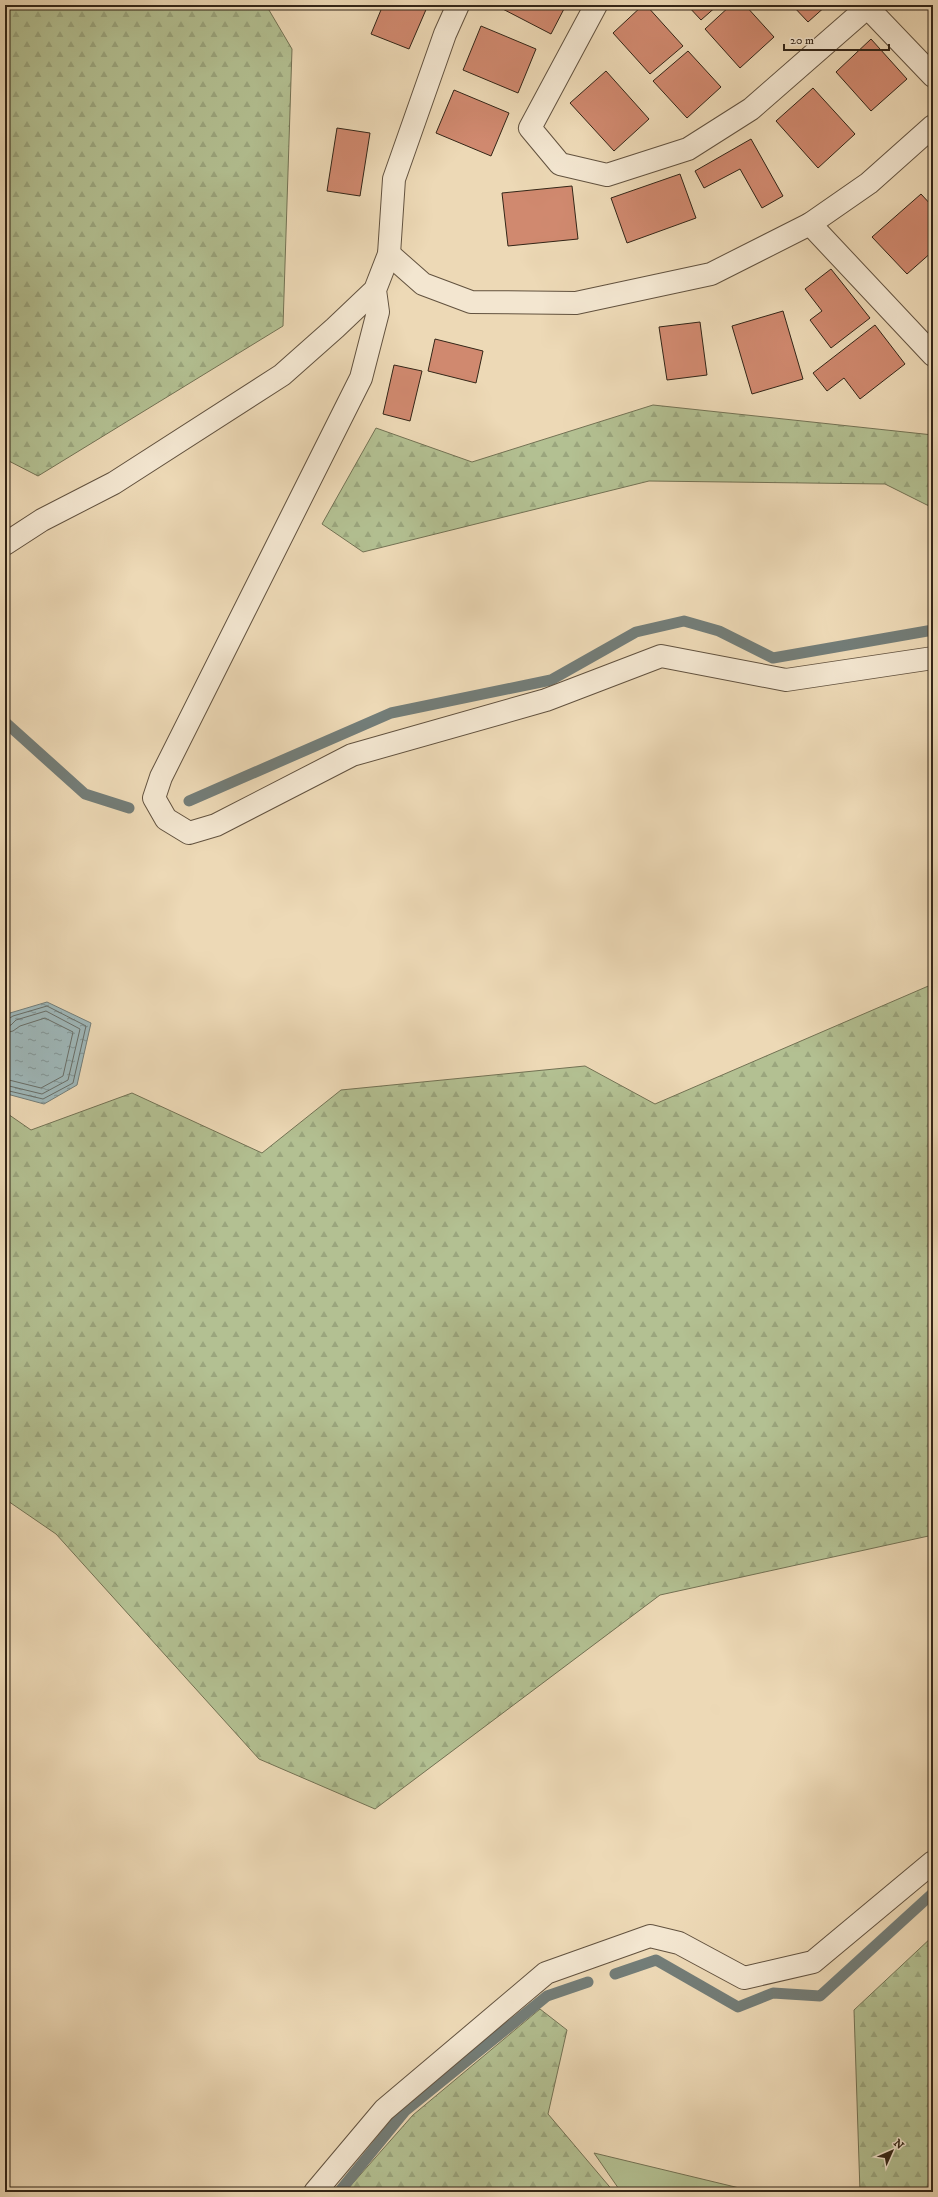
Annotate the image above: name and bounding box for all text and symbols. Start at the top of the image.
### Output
scale bar [784,26,889,52]
text: 20 m [790,33,814,48]
north arrow [872,2131,912,2171]
text: N [890,2136,907,2153]

